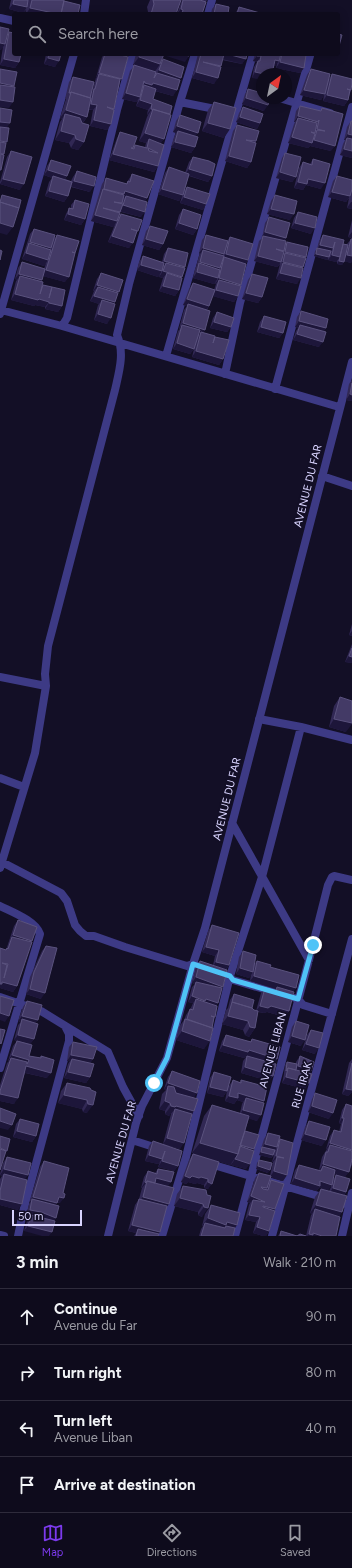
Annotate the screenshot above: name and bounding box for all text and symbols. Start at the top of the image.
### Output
search box [12,12,340,56]
icon: search [26,23,48,45]
text: Search here [58,25,138,43]
north arrow [256,68,292,104]
street label: AVENUE DU FAR [291,443,325,529]
street label: AVENUE DU FAR [210,756,244,842]
route end [304,936,322,954]
street label: AVENUE LIBAN [257,1011,289,1089]
street label: RUE IRAK [289,1060,315,1110]
route start [145,1074,163,1092]
street label: AVENUE DU FAR [103,1099,139,1185]
scale bar [12,1208,82,1227]
text: 50 m [18,1210,43,1223]
text: 3 min [16,1252,58,1272]
text: Walk · 210 m [263,1255,336,1270]
text: Continue [54,1300,117,1318]
icon: ahead [16,1306,38,1328]
text: 90 m [306,1309,336,1324]
text: Avenue du Far [54,1318,137,1333]
icon: right [16,1362,38,1384]
text: Turn right [54,1364,122,1382]
text: 80 m [305,1365,336,1380]
text: Turn left [54,1412,112,1430]
icon: left [16,1418,38,1440]
text: 40 m [305,1421,336,1436]
text: Avenue Liban [54,1430,132,1445]
icon: arrive [16,1474,38,1496]
text: Arrive at destination [54,1476,195,1494]
tab: Map [42,1522,64,1559]
tab: Directions [147,1522,197,1559]
tab: Saved [280,1522,310,1559]

